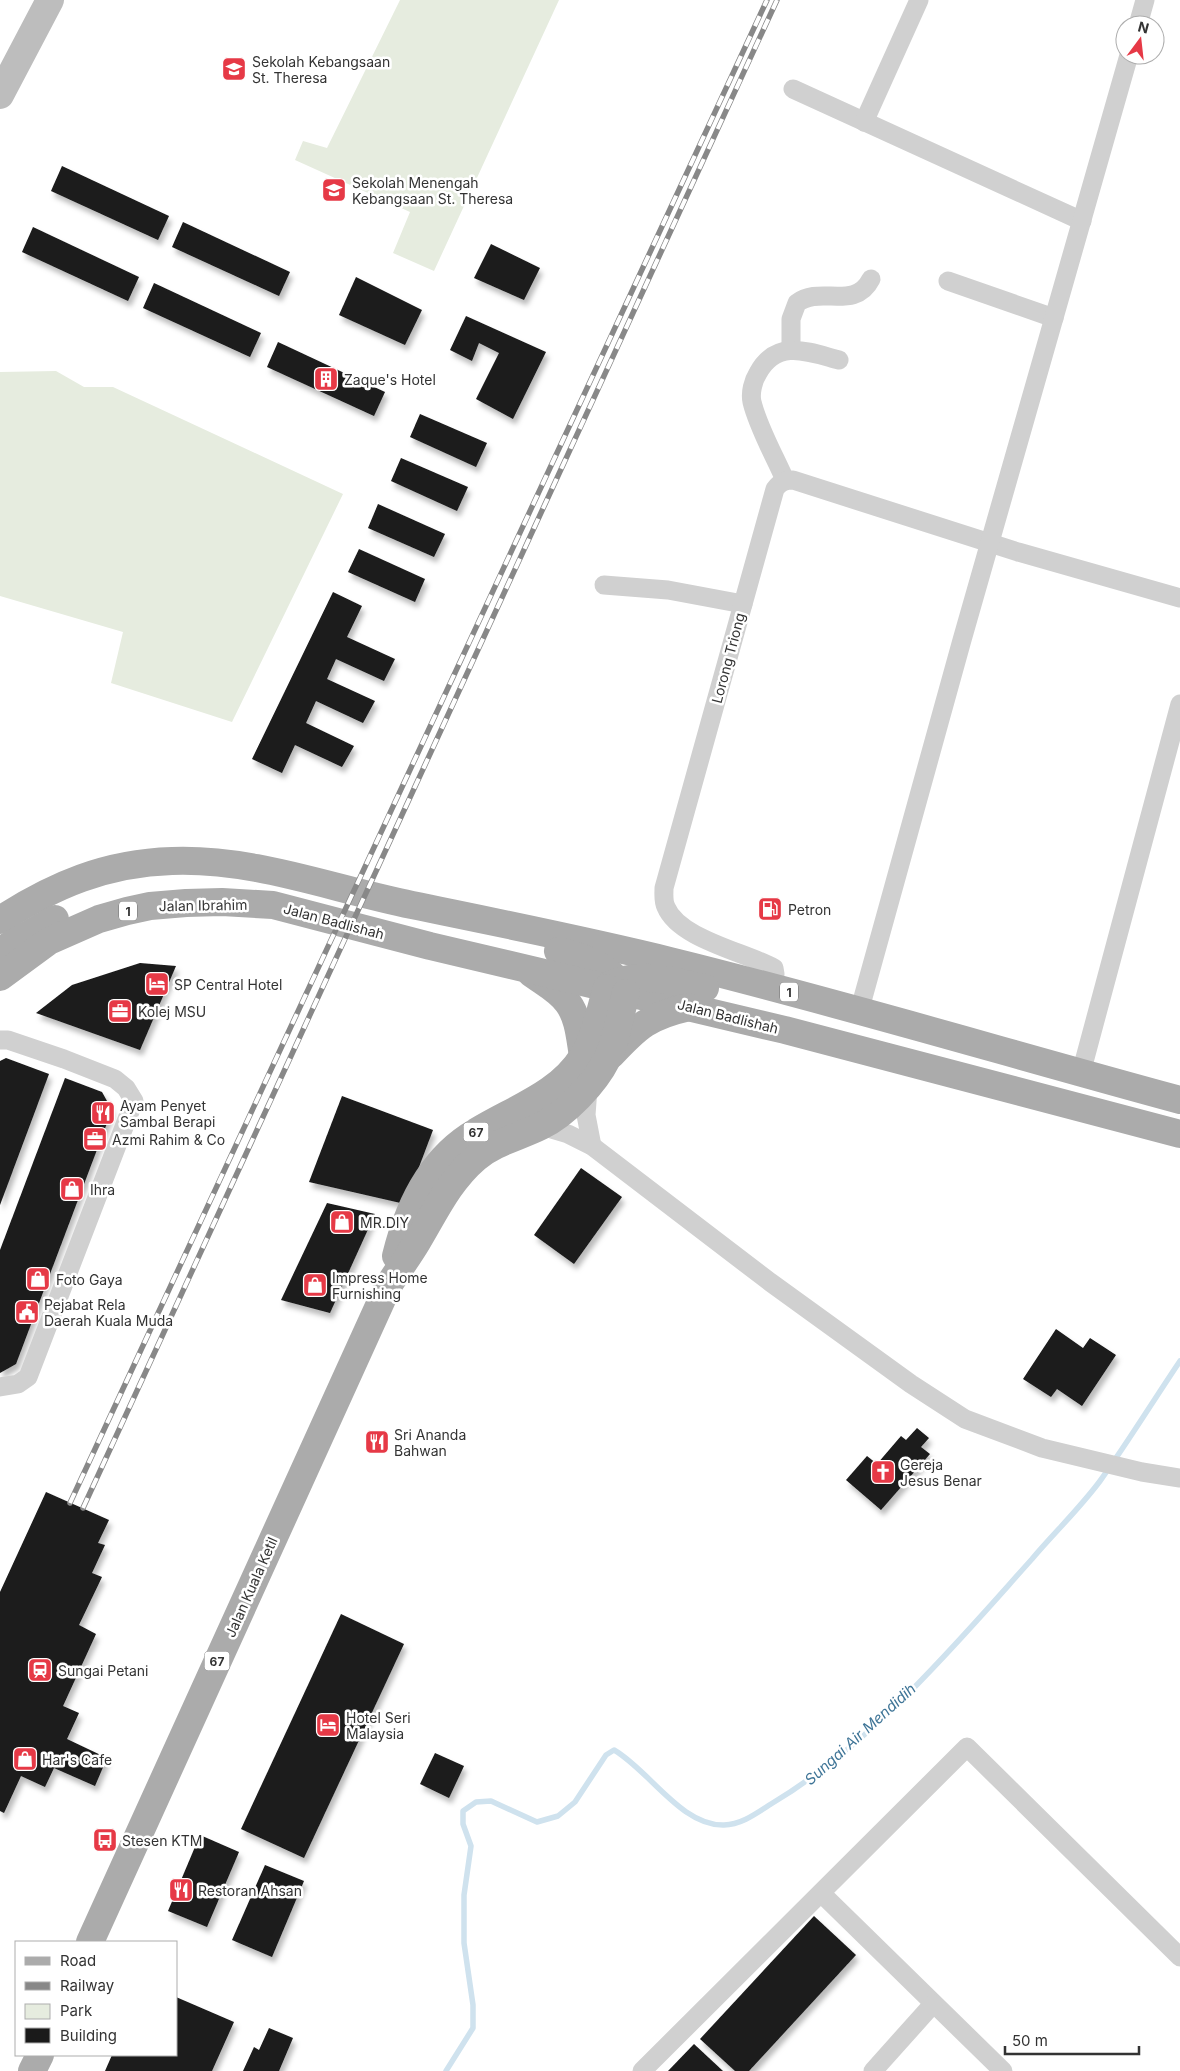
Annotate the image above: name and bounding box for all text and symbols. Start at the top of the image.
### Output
north arrow [1115,15,1165,65]
text: N [1136,17,1151,37]
place label: Sekolah Kebangsaan St. Theresa [252,53,390,86]
school or university icon: Sekolah Kebangsaan St. Theresa [221,56,247,82]
place label: Sekolah Menengah Kebangsaan St. Theresa [352,174,513,207]
school or university icon: Sekolah Menengah Kebangsaan St. Theresa [321,177,347,203]
building icon: Zaque's Hotel [313,366,339,392]
place label: Zaque's Hotel [344,371,436,388]
street label: Lorong Triong [708,611,748,705]
street label: Jalan Ibrahim [158,896,248,914]
fuel station icon: Petron [757,896,783,922]
street label: Jalan Badlishah [282,899,386,943]
road number: 1 [119,901,137,920]
place label: Petron [788,901,831,918]
hotel icon: SP Central Hotel [144,971,170,997]
place label: SP Central Hotel [174,976,282,993]
road number: 1 [780,982,798,1002]
street label: Jalan Badlishah [676,995,780,1037]
office icon: Kolej MSU [107,998,133,1024]
place label: Kolej MSU [138,1003,206,1020]
place label: Ayam Penyet Sambal Berapi [120,1097,215,1130]
restaurant icon: Ayam Penyet Sambal Berapi [90,1100,116,1126]
road number: 67 [464,1122,488,1142]
office icon: Azmi Rahim & Co [82,1126,108,1152]
place label: Azmi Rahim & Co [112,1131,225,1148]
shop icon: Ihra [59,1176,85,1202]
place label: Ihra [90,1181,115,1198]
shop icon: MR.DIY [329,1209,355,1235]
place label: MR.DIY [360,1214,410,1231]
shop icon: Foto Gaya [25,1266,51,1292]
place label: Impress Home Furnishing [332,1269,428,1302]
place label: Foto Gaya [56,1271,123,1288]
shop icon: Impress Home Furnishing [302,1272,328,1298]
place label: Pejabat Rela Daerah Kuala Muda [44,1296,173,1329]
public building icon: Pejabat Rela Daerah Kuala Muda [14,1299,40,1325]
place label: Sri Ananda Bahwan [394,1426,466,1459]
restaurant icon: Sri Ananda Bahwan [364,1429,390,1455]
place label: Gereja Jesus Benar [900,1456,982,1489]
church icon: Gereja Jesus Benar [870,1459,896,1485]
street label: Jalan Kuala Ketil [221,1534,281,1640]
road number: 67 [204,1652,230,1670]
station icon: Sungai Petani [27,1657,53,1683]
place label: Sungai Petani [58,1662,149,1679]
water label: Sungai Air Mendidih [800,1679,920,1789]
place label: Hotel Seri Malaysia [346,1709,411,1742]
hotel icon: Hotel Seri Malaysia [315,1712,341,1738]
shop icon: Har's Cafe [12,1746,38,1772]
place label: Har's Cafe [42,1751,112,1768]
bus stop icon: Stesen KTM [92,1827,118,1853]
place label: Stesen KTM [122,1832,202,1849]
restaurant icon: Restoran Ahsan [168,1877,194,1903]
place label: Restoran Ahsan [198,1882,302,1899]
legend [15,1941,178,2056]
text: Road [60,1951,96,1970]
text: Railway [60,1976,115,1995]
text: Park [60,2001,93,2020]
scale bar [1005,2024,1139,2056]
text: Building [60,2026,117,2045]
text: 50 m [1012,2031,1048,2050]

